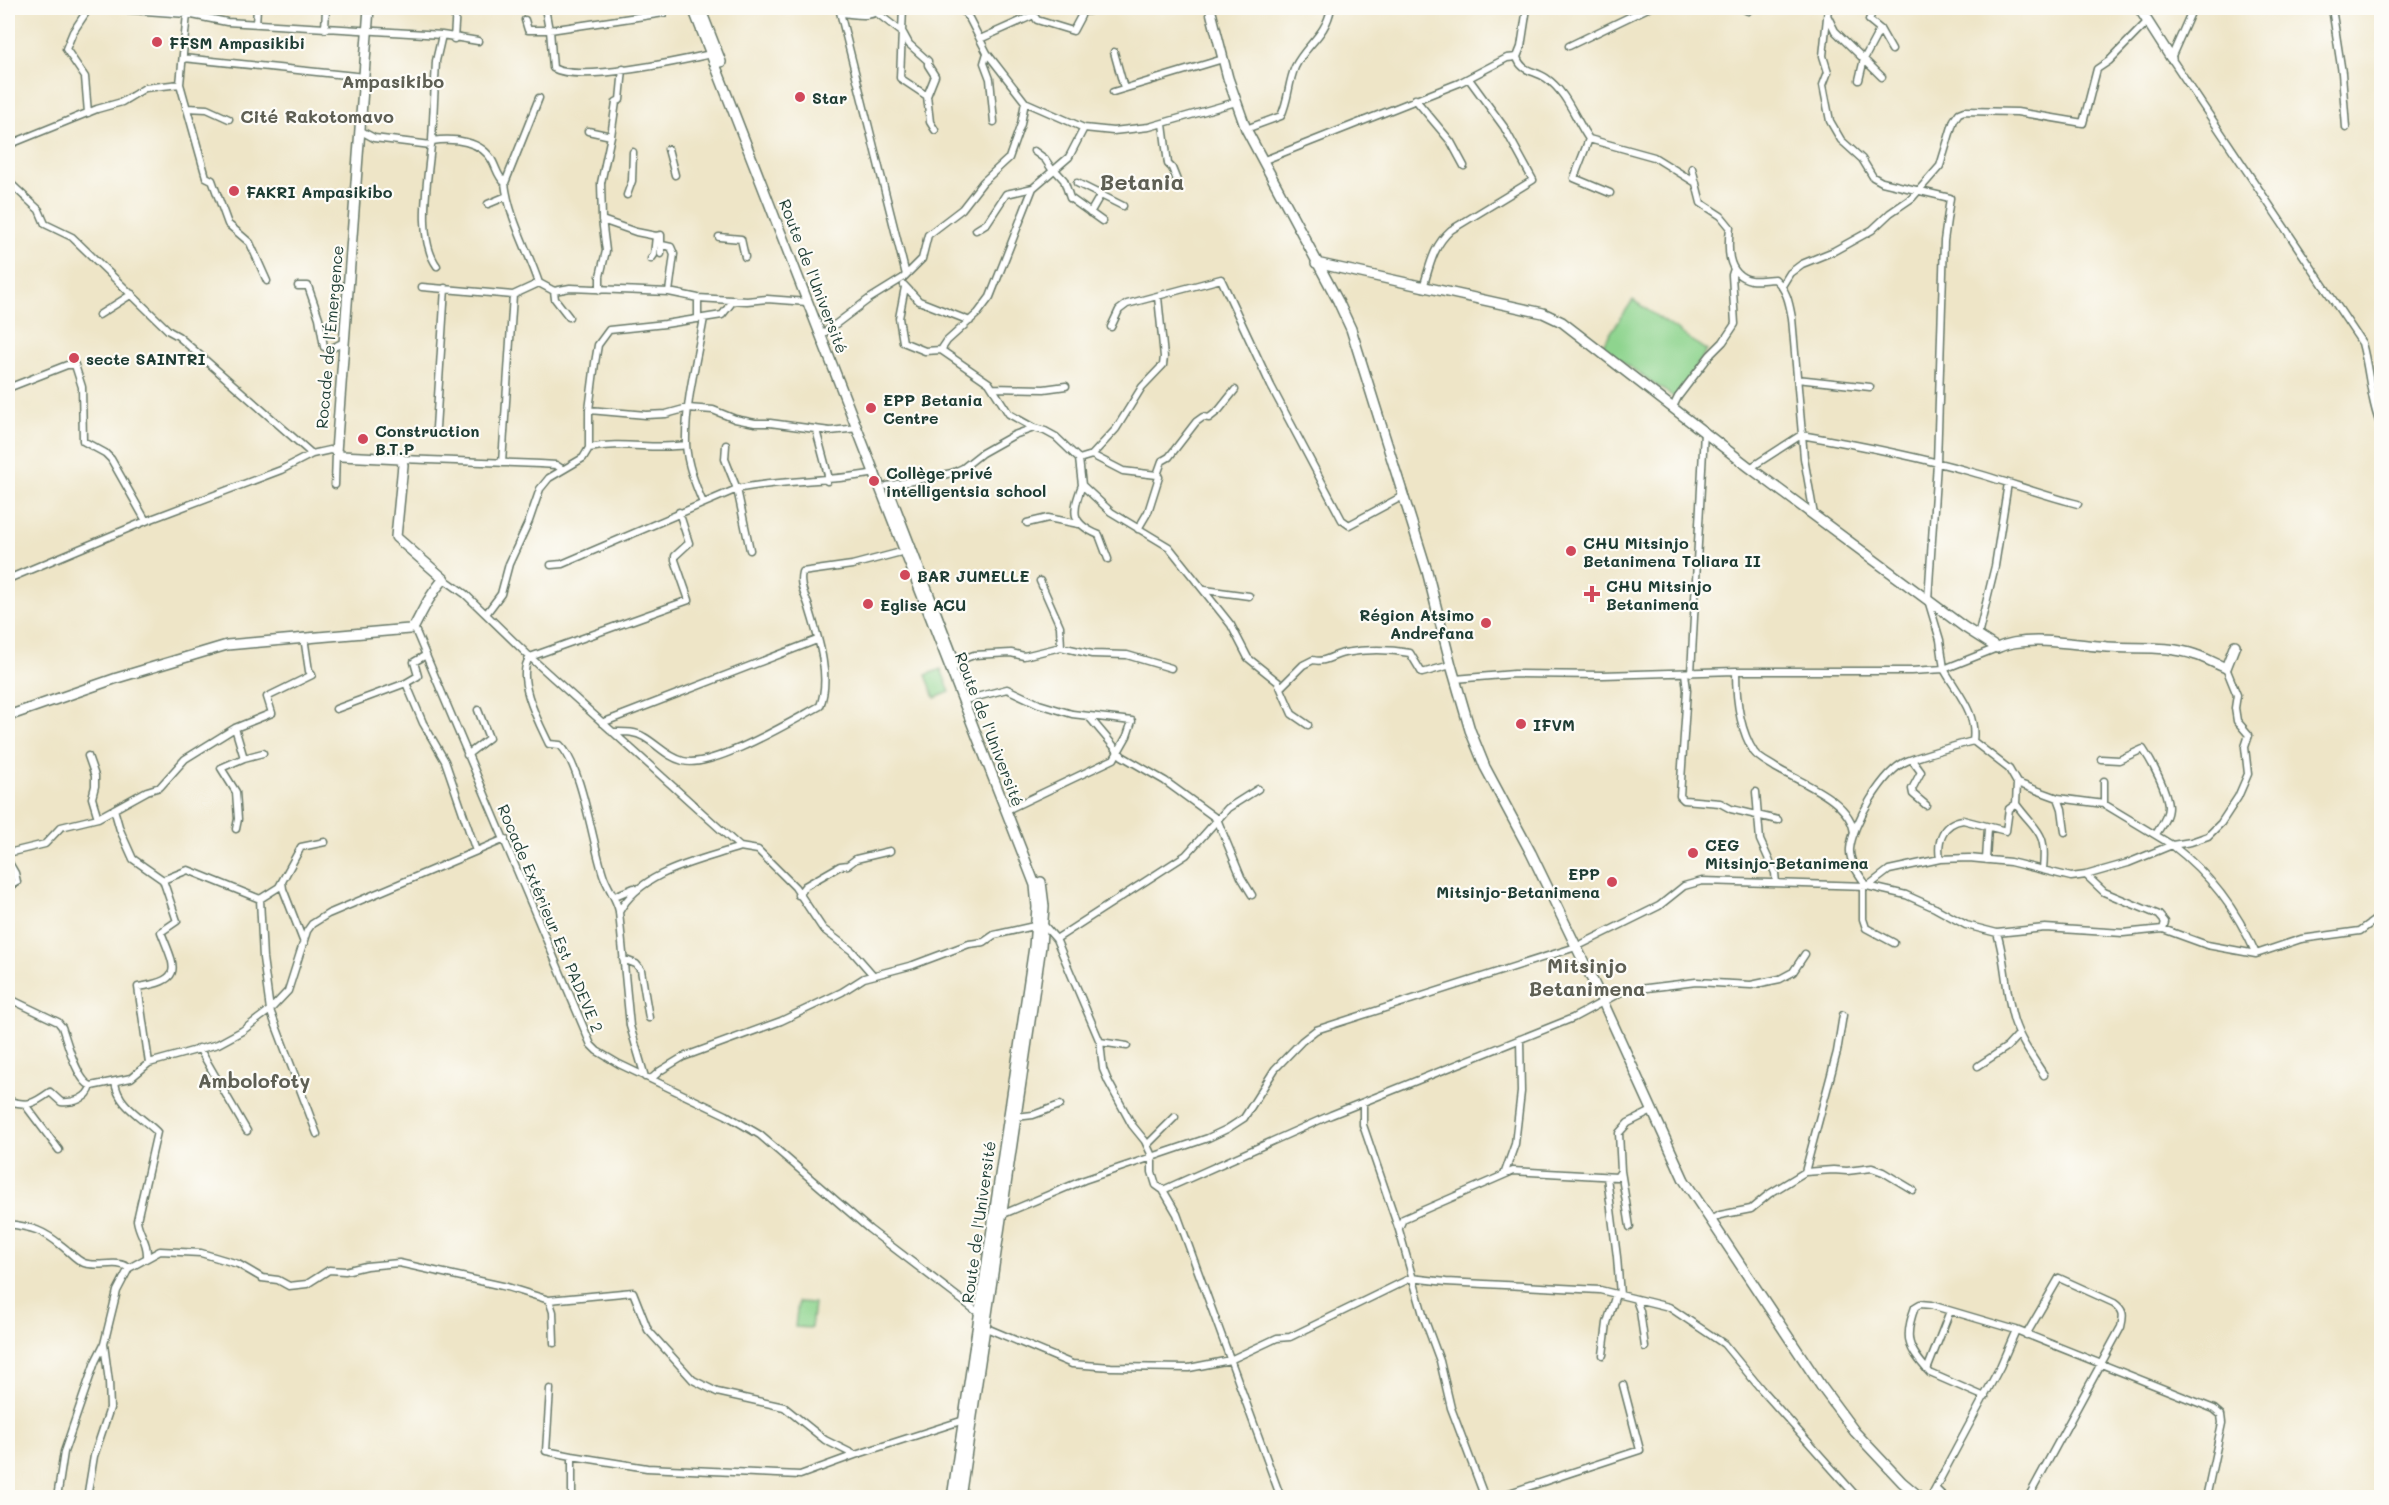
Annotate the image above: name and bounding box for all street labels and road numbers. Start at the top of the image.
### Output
street label: Route de l'Université [775,196,853,356]
street label: Rocade de l'Émergence [311,244,347,430]
street label: Route de l'Université [951,649,1029,809]
street label: Rocade Extérieur Est PADEVE 2 [493,801,609,1035]
street label: Route de l'Université [956,1139,1000,1305]

